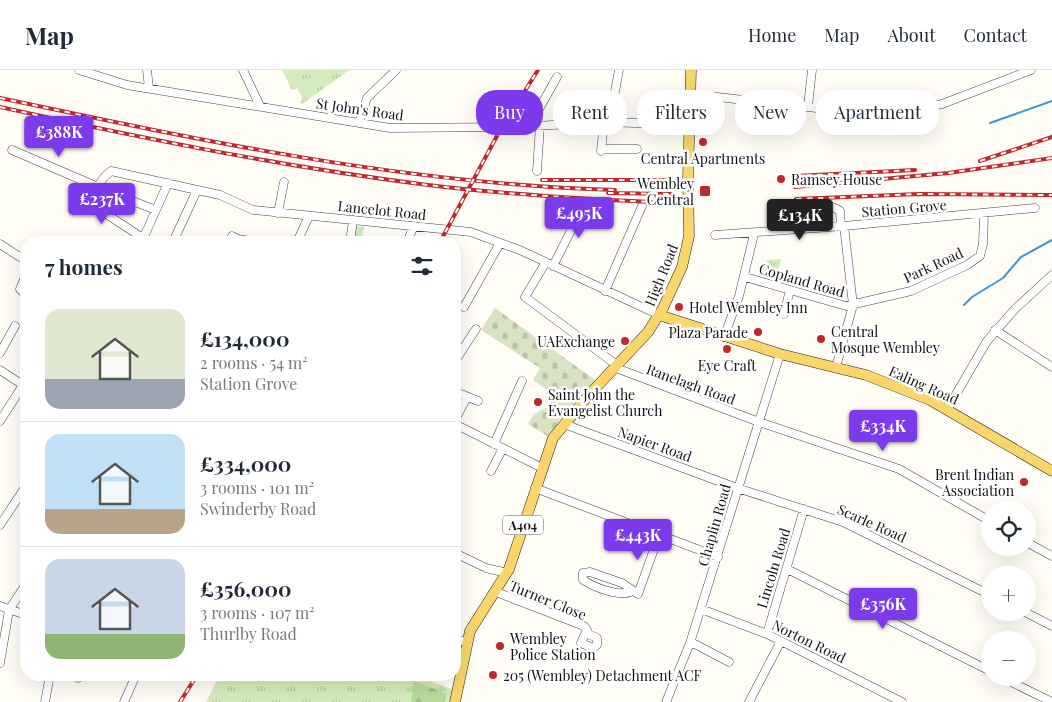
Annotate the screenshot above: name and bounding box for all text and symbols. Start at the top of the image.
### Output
text: Map [25,19,74,51]
text: Home [748,23,796,47]
text: Map [824,23,859,47]
text: About [887,23,936,47]
text: Contact [964,23,1027,47]
chip: Buy [476,90,543,135]
chip: Rent [553,90,627,135]
chip: Filters [637,90,725,135]
chip: New [735,90,806,135]
chip: Apartment [816,90,939,135]
street label: St John's Road [315,93,405,125]
pin: £388K [24,116,94,158]
text: £388K [35,121,83,142]
marker: Central Apartments [697,136,709,148]
place label: Central Apartments [641,149,765,168]
place label: Ramsey House [791,170,882,189]
marker: Ramsey House [775,173,787,185]
place label: Wembley Central [636,174,694,209]
pin: £237K [67,182,137,225]
marker: Wembley Central [698,184,712,198]
text: £237K [79,188,125,209]
street label: Station Grove [861,195,947,221]
street label: Lancelot Road [337,196,427,224]
pin: £495K [544,196,614,239]
pin: £134K [765,198,835,241]
text: £495K [556,202,602,223]
text: £134K [778,204,822,225]
street label: High Road [640,241,682,309]
street label: Park Road [900,243,966,287]
text: 7 homes [45,252,123,280]
icon: filters [408,252,436,280]
street label: Copland Road [757,259,847,301]
place label: Hotel Wembley Inn [689,298,808,317]
marker: Hotel Wembley Inn [673,301,685,313]
place label: Central Mosque Wembley [831,322,940,357]
place label: Plaza Parade [669,323,748,342]
text: £134,000 [200,324,289,352]
marker: Plaza Parade [752,326,764,338]
icon: home [85,329,145,389]
place label: UAExchange [537,332,615,351]
marker: Central Mosque Wembley [815,333,827,345]
marker: UAExchange [619,335,631,347]
marker: Eye Craft [721,343,733,355]
text: 2 rooms · 54 m² [200,352,308,373]
place label: Eye Craft [698,356,757,375]
street label: Ranelagh Road [644,359,738,409]
street label: Ealing Road [886,361,962,409]
text: Station Grove [200,373,297,394]
place label: Saint John the Evangelist Church [548,385,663,420]
marker: Saint John the Evangelist Church [532,396,544,408]
pin: £334K [848,410,918,452]
text: £334K [860,415,906,436]
street label: Napier Road [615,422,695,466]
text: £334,000 [200,449,291,477]
icon: home [85,454,145,514]
place label: Brent Indian Association [935,465,1015,500]
marker: Brent Indian Association [1018,476,1030,488]
text: 3 rooms · 101 m² [200,477,314,498]
street label: Chaplin Road [693,482,735,568]
text: Swinderby Road [200,498,316,519]
street label: Scarle Road [835,499,909,547]
map controls [981,501,1036,686]
button: locate [981,501,1036,556]
road number: A404 [503,516,543,534]
pin: £443K [603,518,673,561]
text: £443K [615,524,661,545]
street label: Lincoln Road [752,526,794,610]
button: + [981,566,1036,621]
text: £356,000 [200,574,291,602]
street label: Turner Close [507,576,589,624]
icon: home [85,579,145,639]
pin: £356K [848,588,918,630]
text: £356K [860,593,906,614]
text: 3 rooms · 107 m² [200,602,315,623]
street label: Norton Road [769,615,849,667]
text: Thurlby Road [200,623,297,644]
place label: Wembley Police Station [509,629,596,664]
button: − [981,631,1036,686]
marker: Wembley Police Station [494,640,506,652]
place label: 205 (Wembley) Detachment ACF [503,666,702,685]
marker: 205 (Wembley) Detachment ACF [487,669,499,681]

